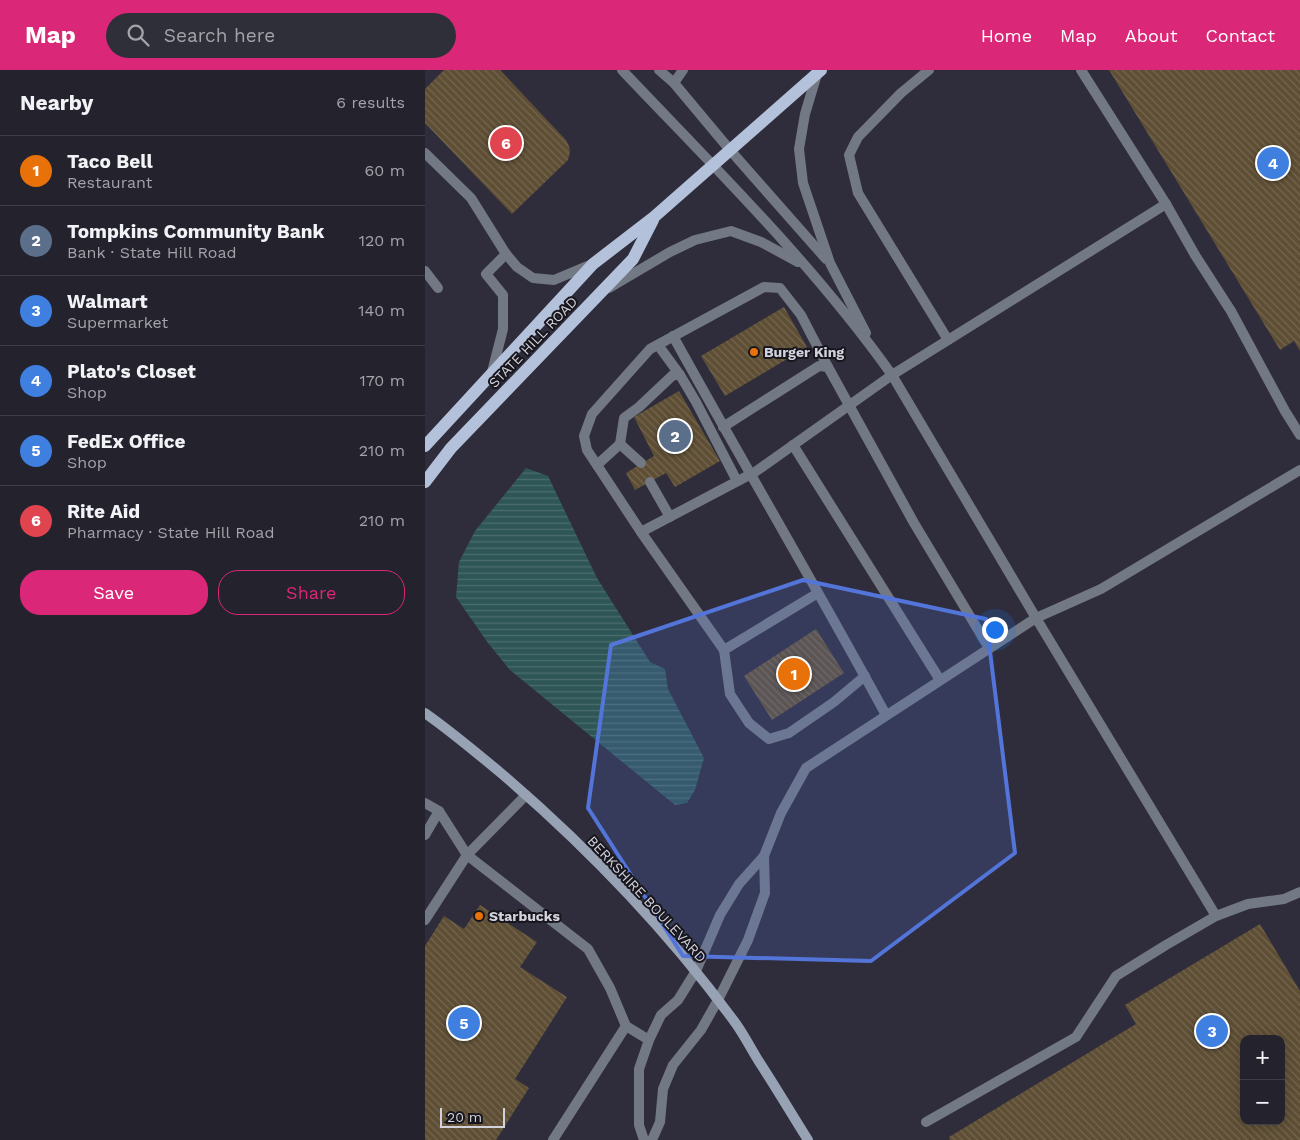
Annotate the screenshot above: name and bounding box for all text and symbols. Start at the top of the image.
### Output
search box [106,13,456,58]
text: Map [25,21,76,49]
icon: search [124,21,152,49]
text: Search here [164,24,275,47]
text: Home [981,25,1032,46]
text: Map [1060,25,1097,46]
text: About [1125,25,1177,46]
text: Contact [1205,25,1275,46]
text: Nearby [20,90,93,115]
text: 6 results [336,93,405,112]
pin: 6 [490,124,522,162]
pin: 4 [1257,144,1289,182]
text: Taco Bell [67,150,153,173]
text: 1 [33,161,39,180]
text: 60 m [365,161,405,180]
text: Restaurant [67,173,153,192]
text: Tompkins Community Bank [67,220,324,243]
text: 2 [31,231,41,250]
text: 120 m [359,231,405,250]
text: Bank · State Hill Road [67,243,237,262]
text: Walmart [67,290,148,313]
street label: STATE HILL ROAD [486,293,580,391]
text: 3 [31,301,41,320]
text: 140 m [358,301,405,320]
text: Supermarket [67,313,168,332]
place label: Burger King [764,344,844,360]
marker: Burger King [748,346,760,358]
text: Plato's Closet [67,360,196,383]
text: 4 [31,371,41,390]
text: 170 m [359,371,405,390]
text: Shop [67,383,107,402]
pin: 2 [659,417,691,455]
text: FedEx Office [67,430,186,453]
text: 5 [31,441,41,460]
text: 210 m [359,441,405,460]
text: Shop [67,453,107,472]
text: Rite Aid [67,500,140,523]
text: 6 [31,511,41,530]
text: 210 m [359,511,405,530]
text: Pharmacy · State Hill Road [67,523,274,542]
button: Save [20,570,208,615]
button: Share [218,570,405,615]
your location [982,617,1008,643]
pin: 1 [778,655,810,693]
street label: BERKSHIRE BOULEVARD [584,833,710,965]
place label: Starbucks [489,908,560,924]
marker: Starbucks [473,910,485,922]
pin: 5 [448,1004,480,1042]
pin: 3 [1196,1012,1228,1050]
map controls [1240,1035,1285,1125]
button: + [1240,1035,1285,1080]
button: − [1240,1080,1285,1125]
scale bar [440,1105,505,1128]
text: 20 m [447,1109,482,1125]

